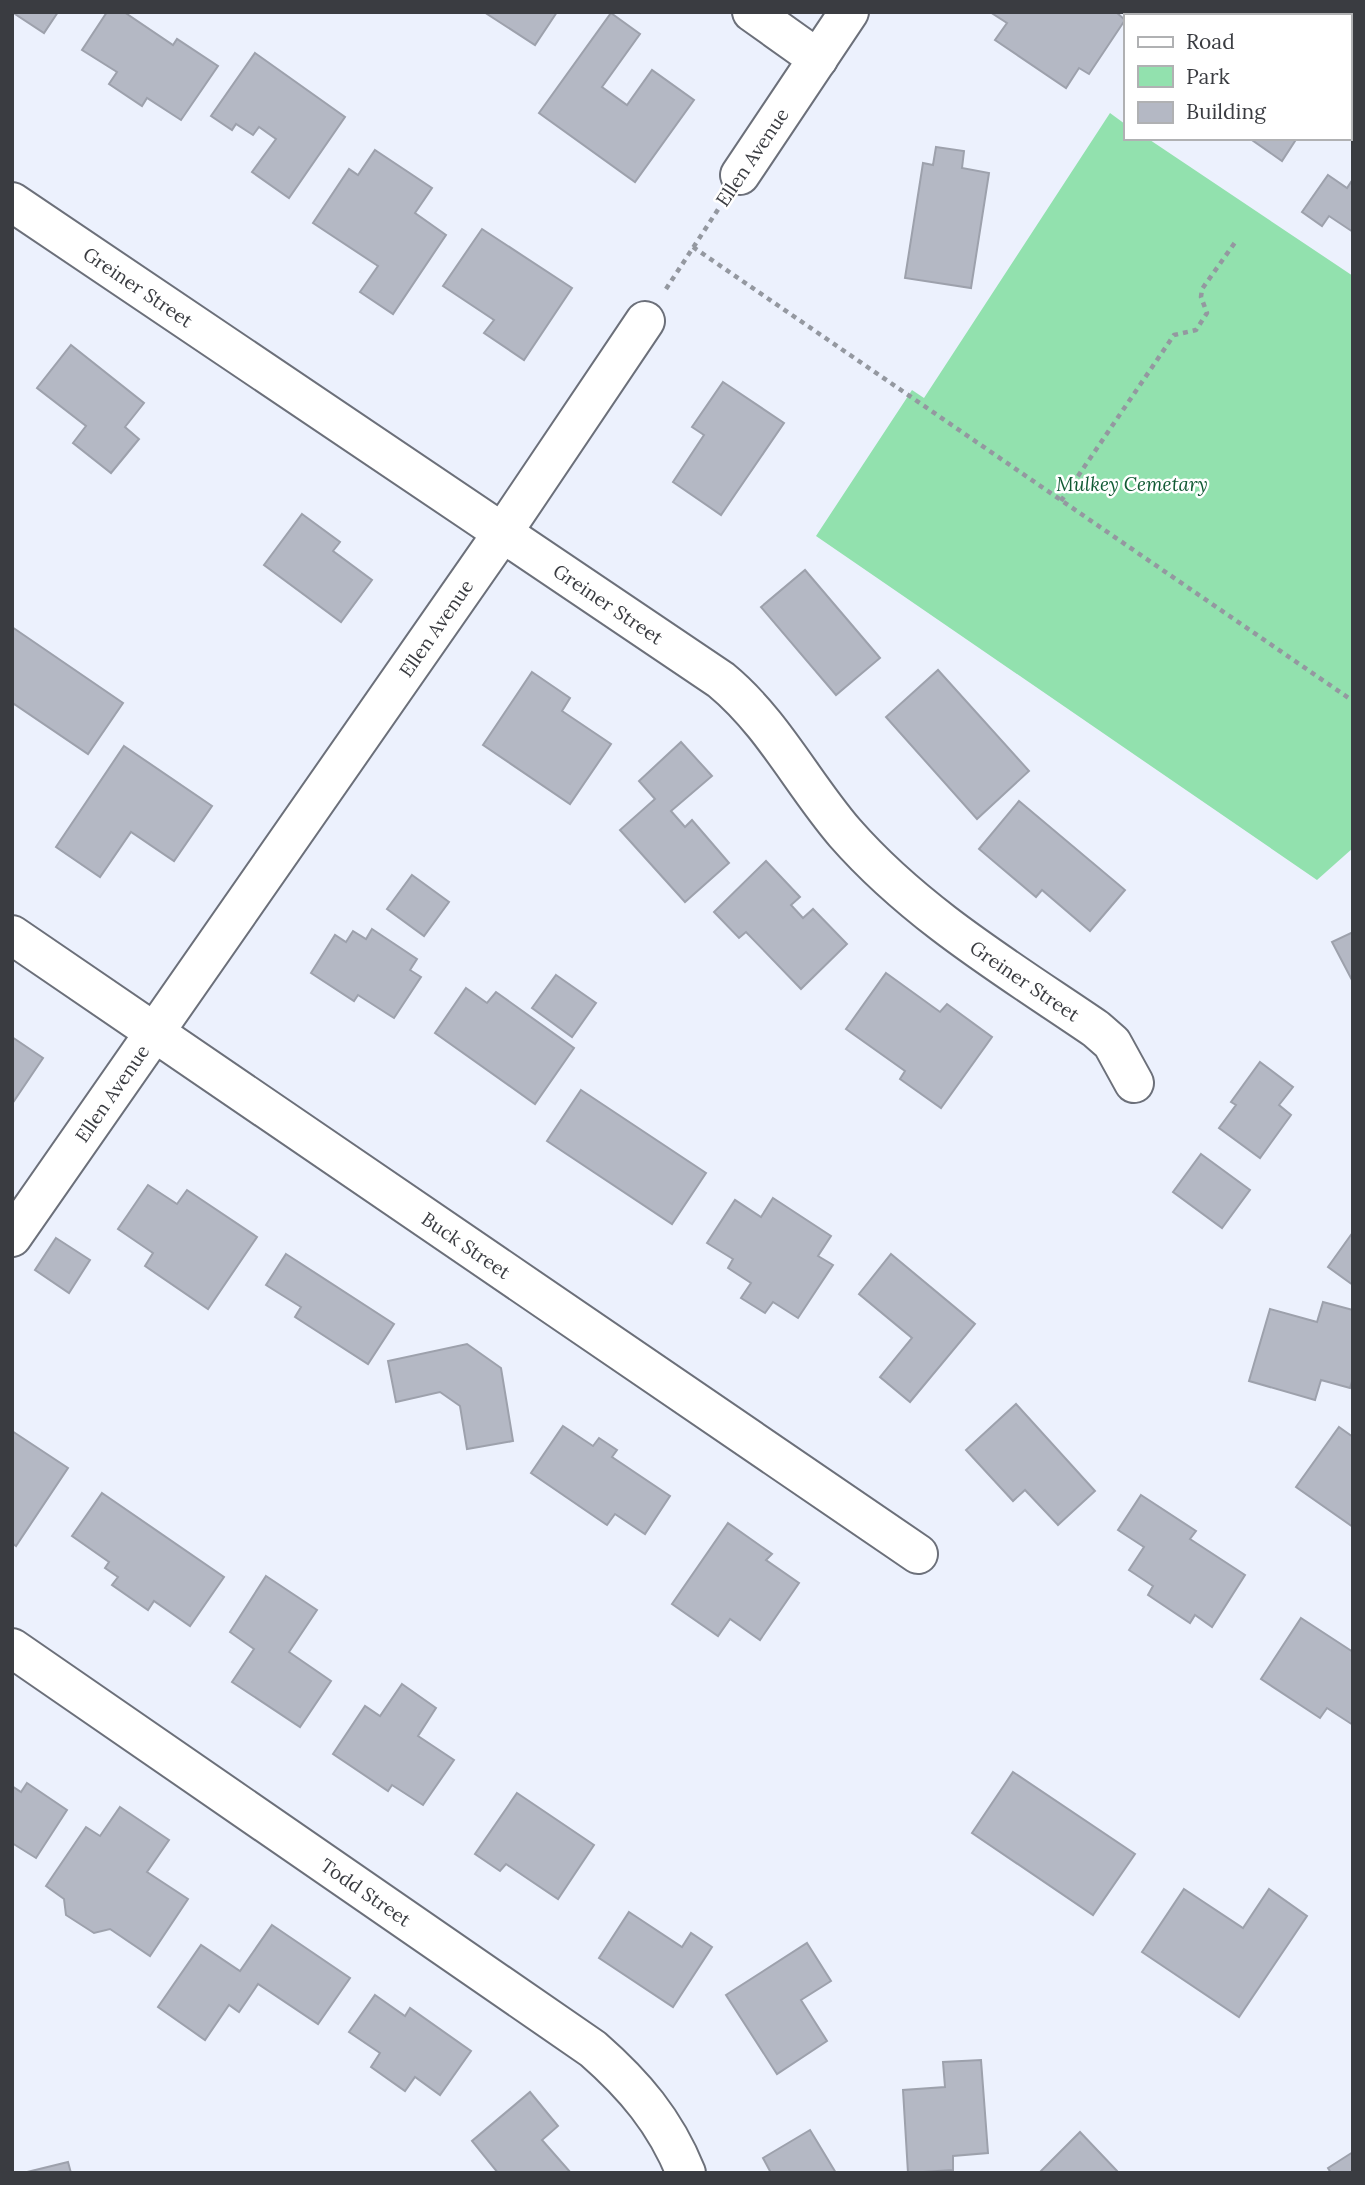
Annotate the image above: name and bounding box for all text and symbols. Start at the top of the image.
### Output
legend [1124,14,1351,140]
text: Road [1186,28,1235,55]
text: Park [1186,63,1230,90]
text: Building [1186,98,1266,125]
street label: Ellen Avenue [710,103,794,211]
street label: Greiner Street [79,241,198,333]
park label: Mulkey Cemetary [1056,472,1208,496]
street label: Greiner Street [549,558,668,650]
street label: Ellen Avenue [394,575,478,682]
street label: Greiner Street [965,935,1085,1027]
street label: Ellen Avenue [70,1040,154,1147]
street label: Buck Street [417,1207,516,1284]
street label: Todd Street [316,1853,416,1932]

